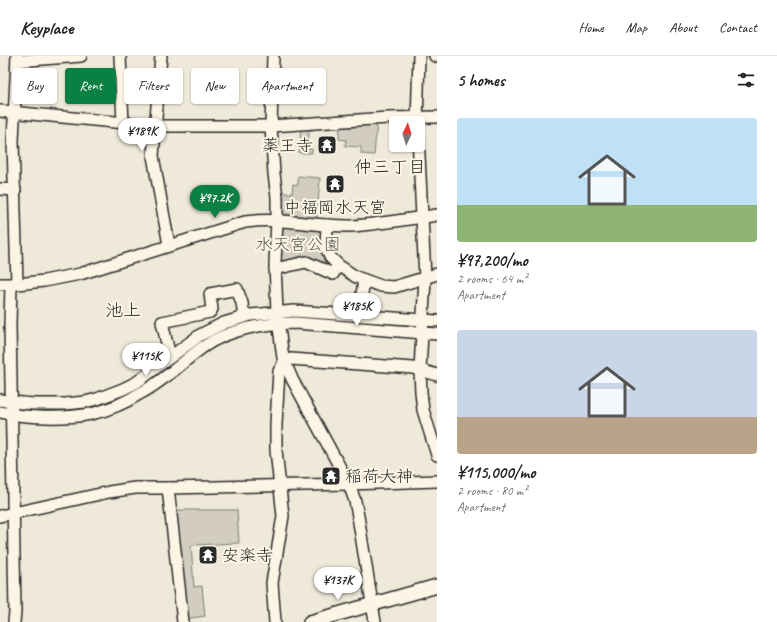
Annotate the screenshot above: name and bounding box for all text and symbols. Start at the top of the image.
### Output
text: Keyplace [20,16,73,40]
text: Home [578,19,604,36]
text: Map [626,19,647,36]
text: About [669,19,697,36]
text: Contact [719,19,757,36]
chip: Buy [12,68,57,104]
chip: Rent [65,68,116,104]
chip: Filters [124,68,183,104]
chip: New [191,68,239,104]
chip: Apartment [247,68,326,104]
icon: filters [735,69,757,91]
text: 5 homes [457,70,505,91]
north arrow [389,116,425,152]
map controls [389,116,425,152]
pin: ¥189K [114,118,170,152]
text: ¥189K [127,123,157,139]
temple icon: 薬王寺 [316,134,338,156]
place label: 薬王寺 [262,135,313,156]
icon: home [571,144,643,216]
district label: 仲三丁目 [354,156,426,178]
temple icon: 中福岡水天宮 [324,173,346,195]
pin: ¥97.2K [182,185,248,219]
text: ¥97.2K [199,190,231,206]
place label: 中福岡水天宮 [284,197,386,218]
park label: 水天宮公園 [256,234,341,255]
text: ¥97,200/mo [457,250,528,271]
text: 2 rooms · 64 m² [457,271,527,287]
text: Apartment [457,287,505,303]
pin: ¥185K [329,293,385,327]
text: ¥185K [342,298,372,314]
district label: 池上 [105,299,141,321]
pin: ¥115K [118,343,174,377]
text: ¥115K [131,348,161,364]
icon: home [571,356,643,428]
text: ¥115,000/mo [457,462,535,483]
temple icon: 稲荷大神 [320,465,342,487]
place label: 稲荷大神 [345,466,413,487]
text: 2 rooms · 80 m² [457,483,527,499]
text: Apartment [457,499,505,515]
temple icon: 安楽寺 [197,544,219,566]
place label: 安楽寺 [222,545,273,566]
pin: ¥137K [310,567,366,601]
text: ¥137K [323,572,353,588]

